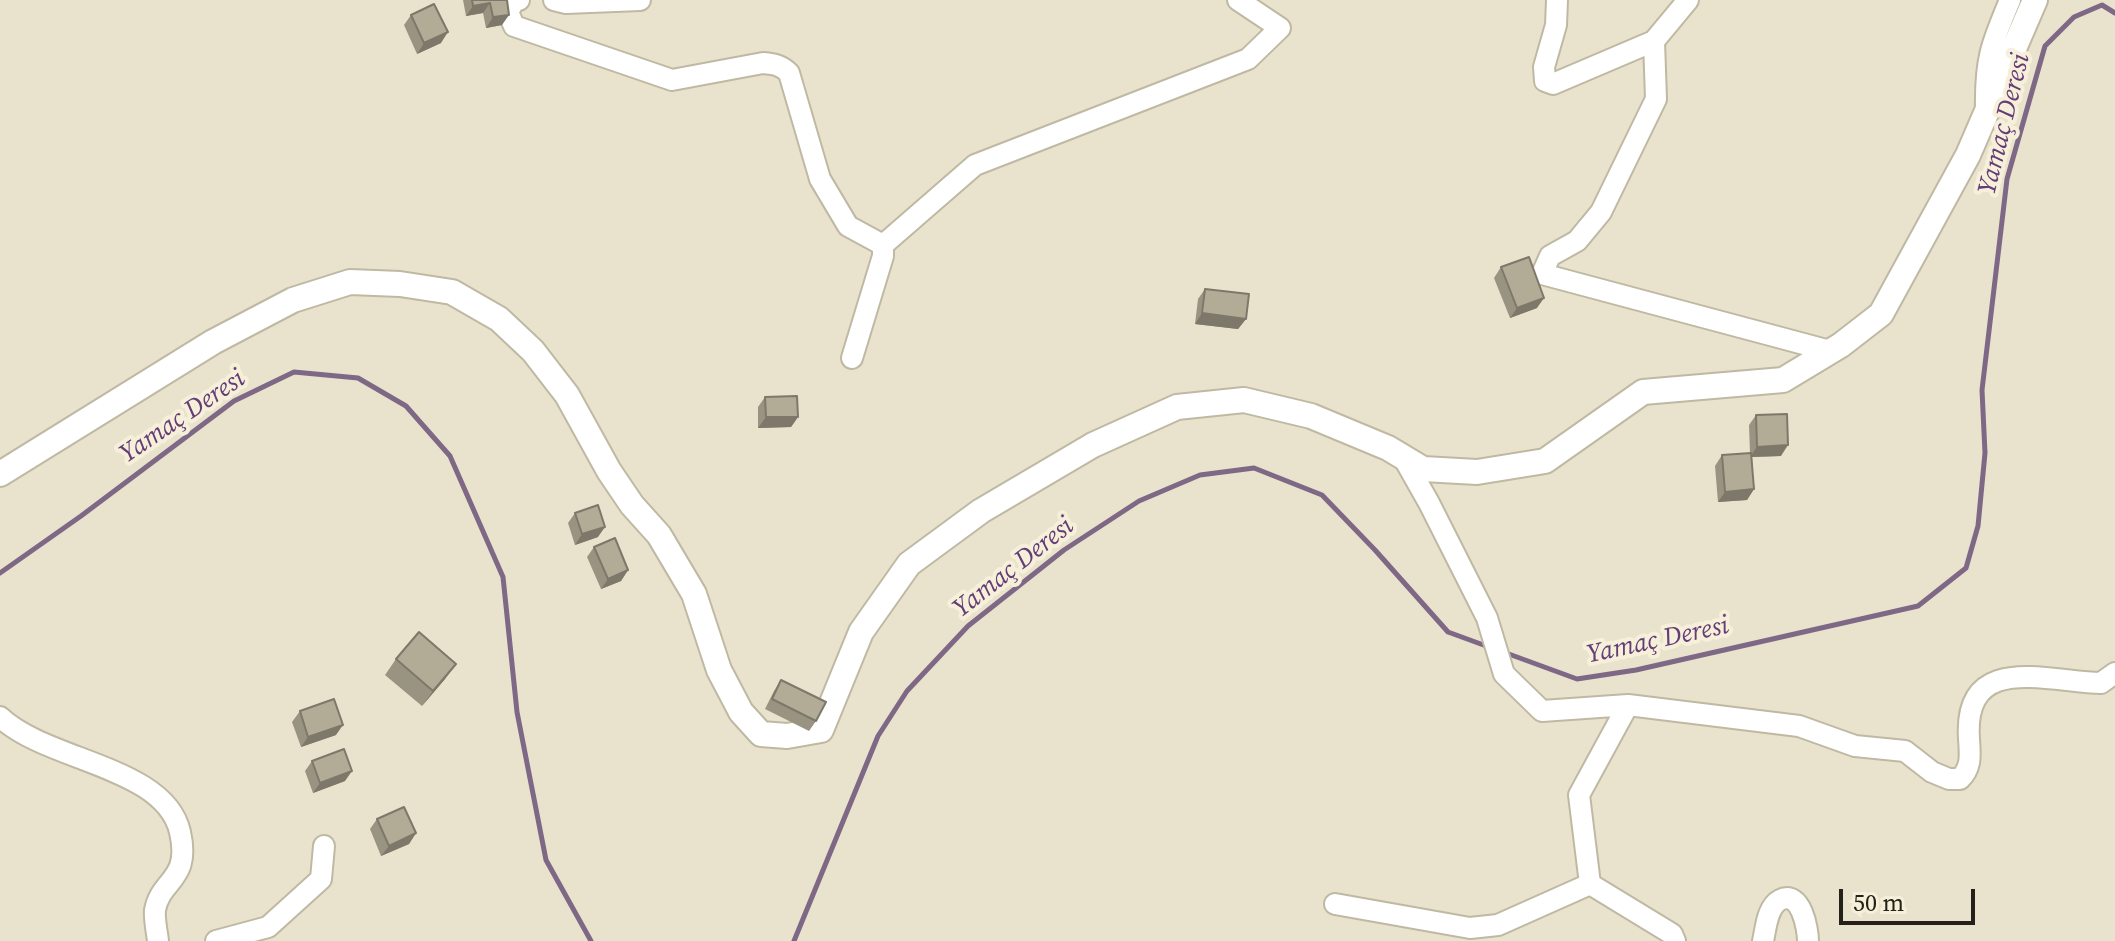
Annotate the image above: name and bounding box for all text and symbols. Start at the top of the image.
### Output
water label: Yamaç Deresi [1972,50,2038,198]
water label: Yamaç Deresi [114,364,252,470]
water label: Yamaç Deresi [947,511,1081,625]
water label: Yamaç Deresi [1584,611,1732,671]
scale bar [1843,873,1979,923]
text: 50 m [1853,886,1904,919]

